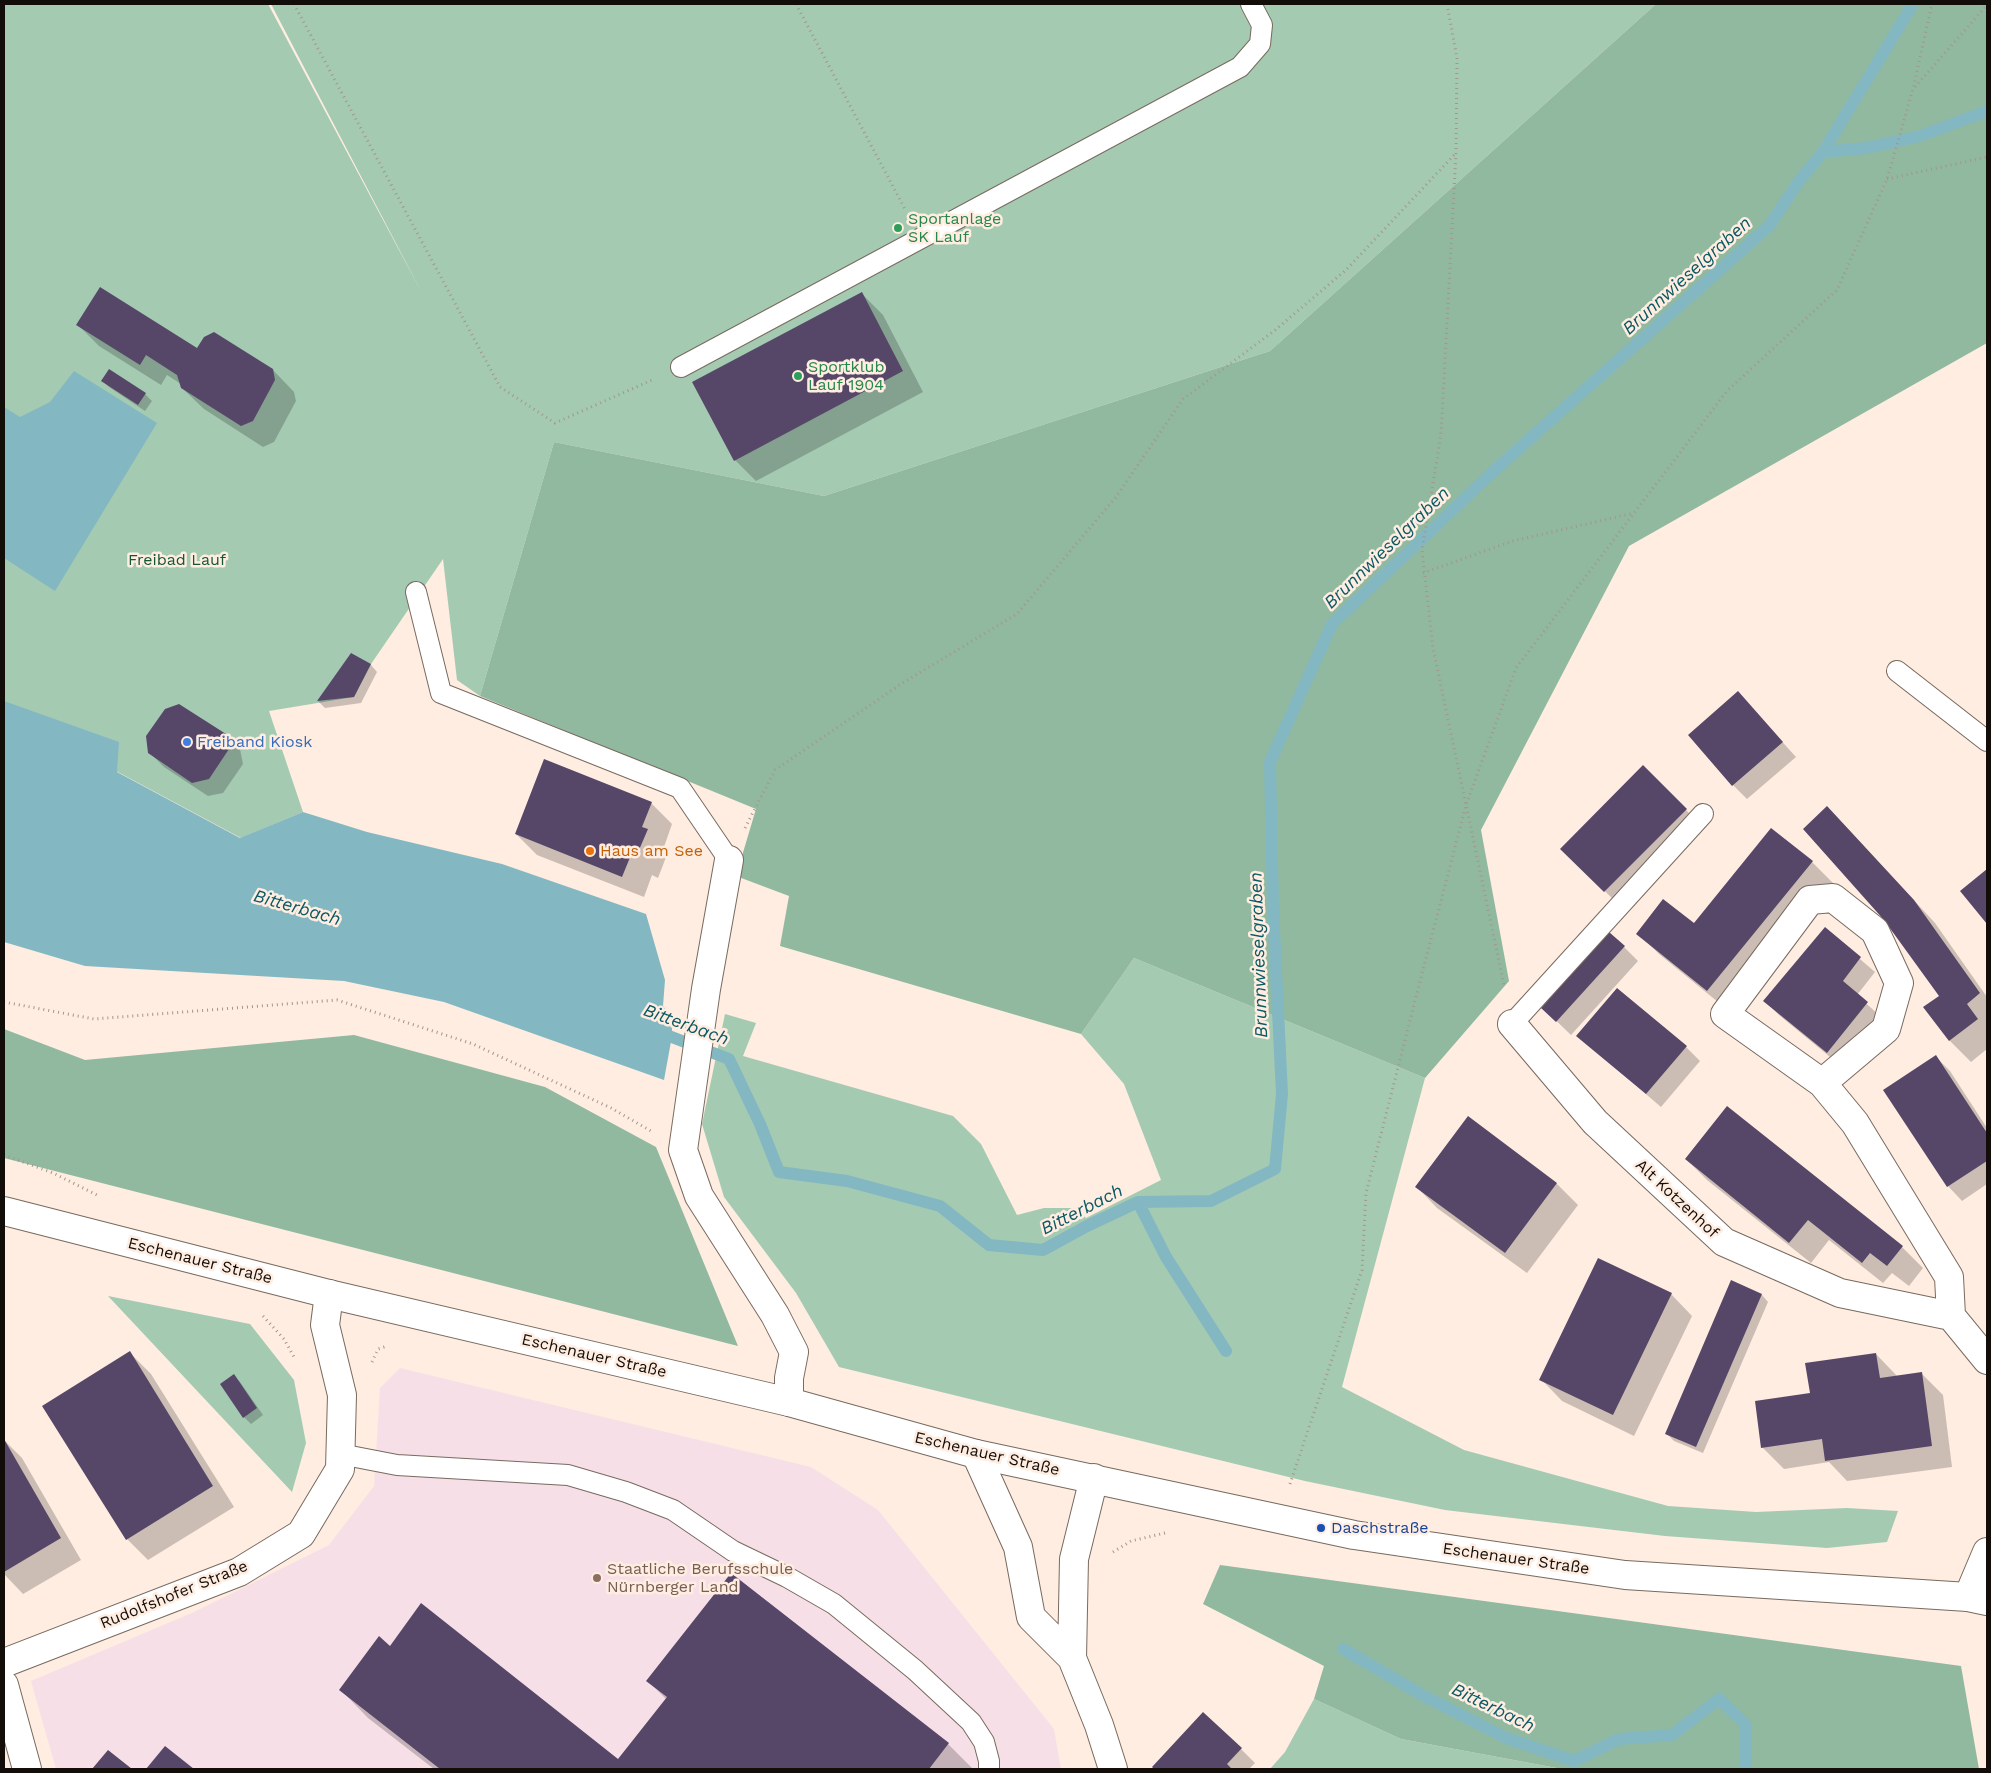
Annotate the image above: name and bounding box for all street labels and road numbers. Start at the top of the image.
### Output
street label: Alt Kotzenhof [1632,1156,1722,1242]
street label: Eschenauer Straße [126,1234,274,1288]
street label: Eschenauer Straße [520,1330,668,1382]
street label: Eschenauer Straße [913,1428,1061,1480]
street label: Eschenauer Straße [1441,1539,1591,1579]
street label: Rudolfshofer Straße [97,1557,251,1633]

